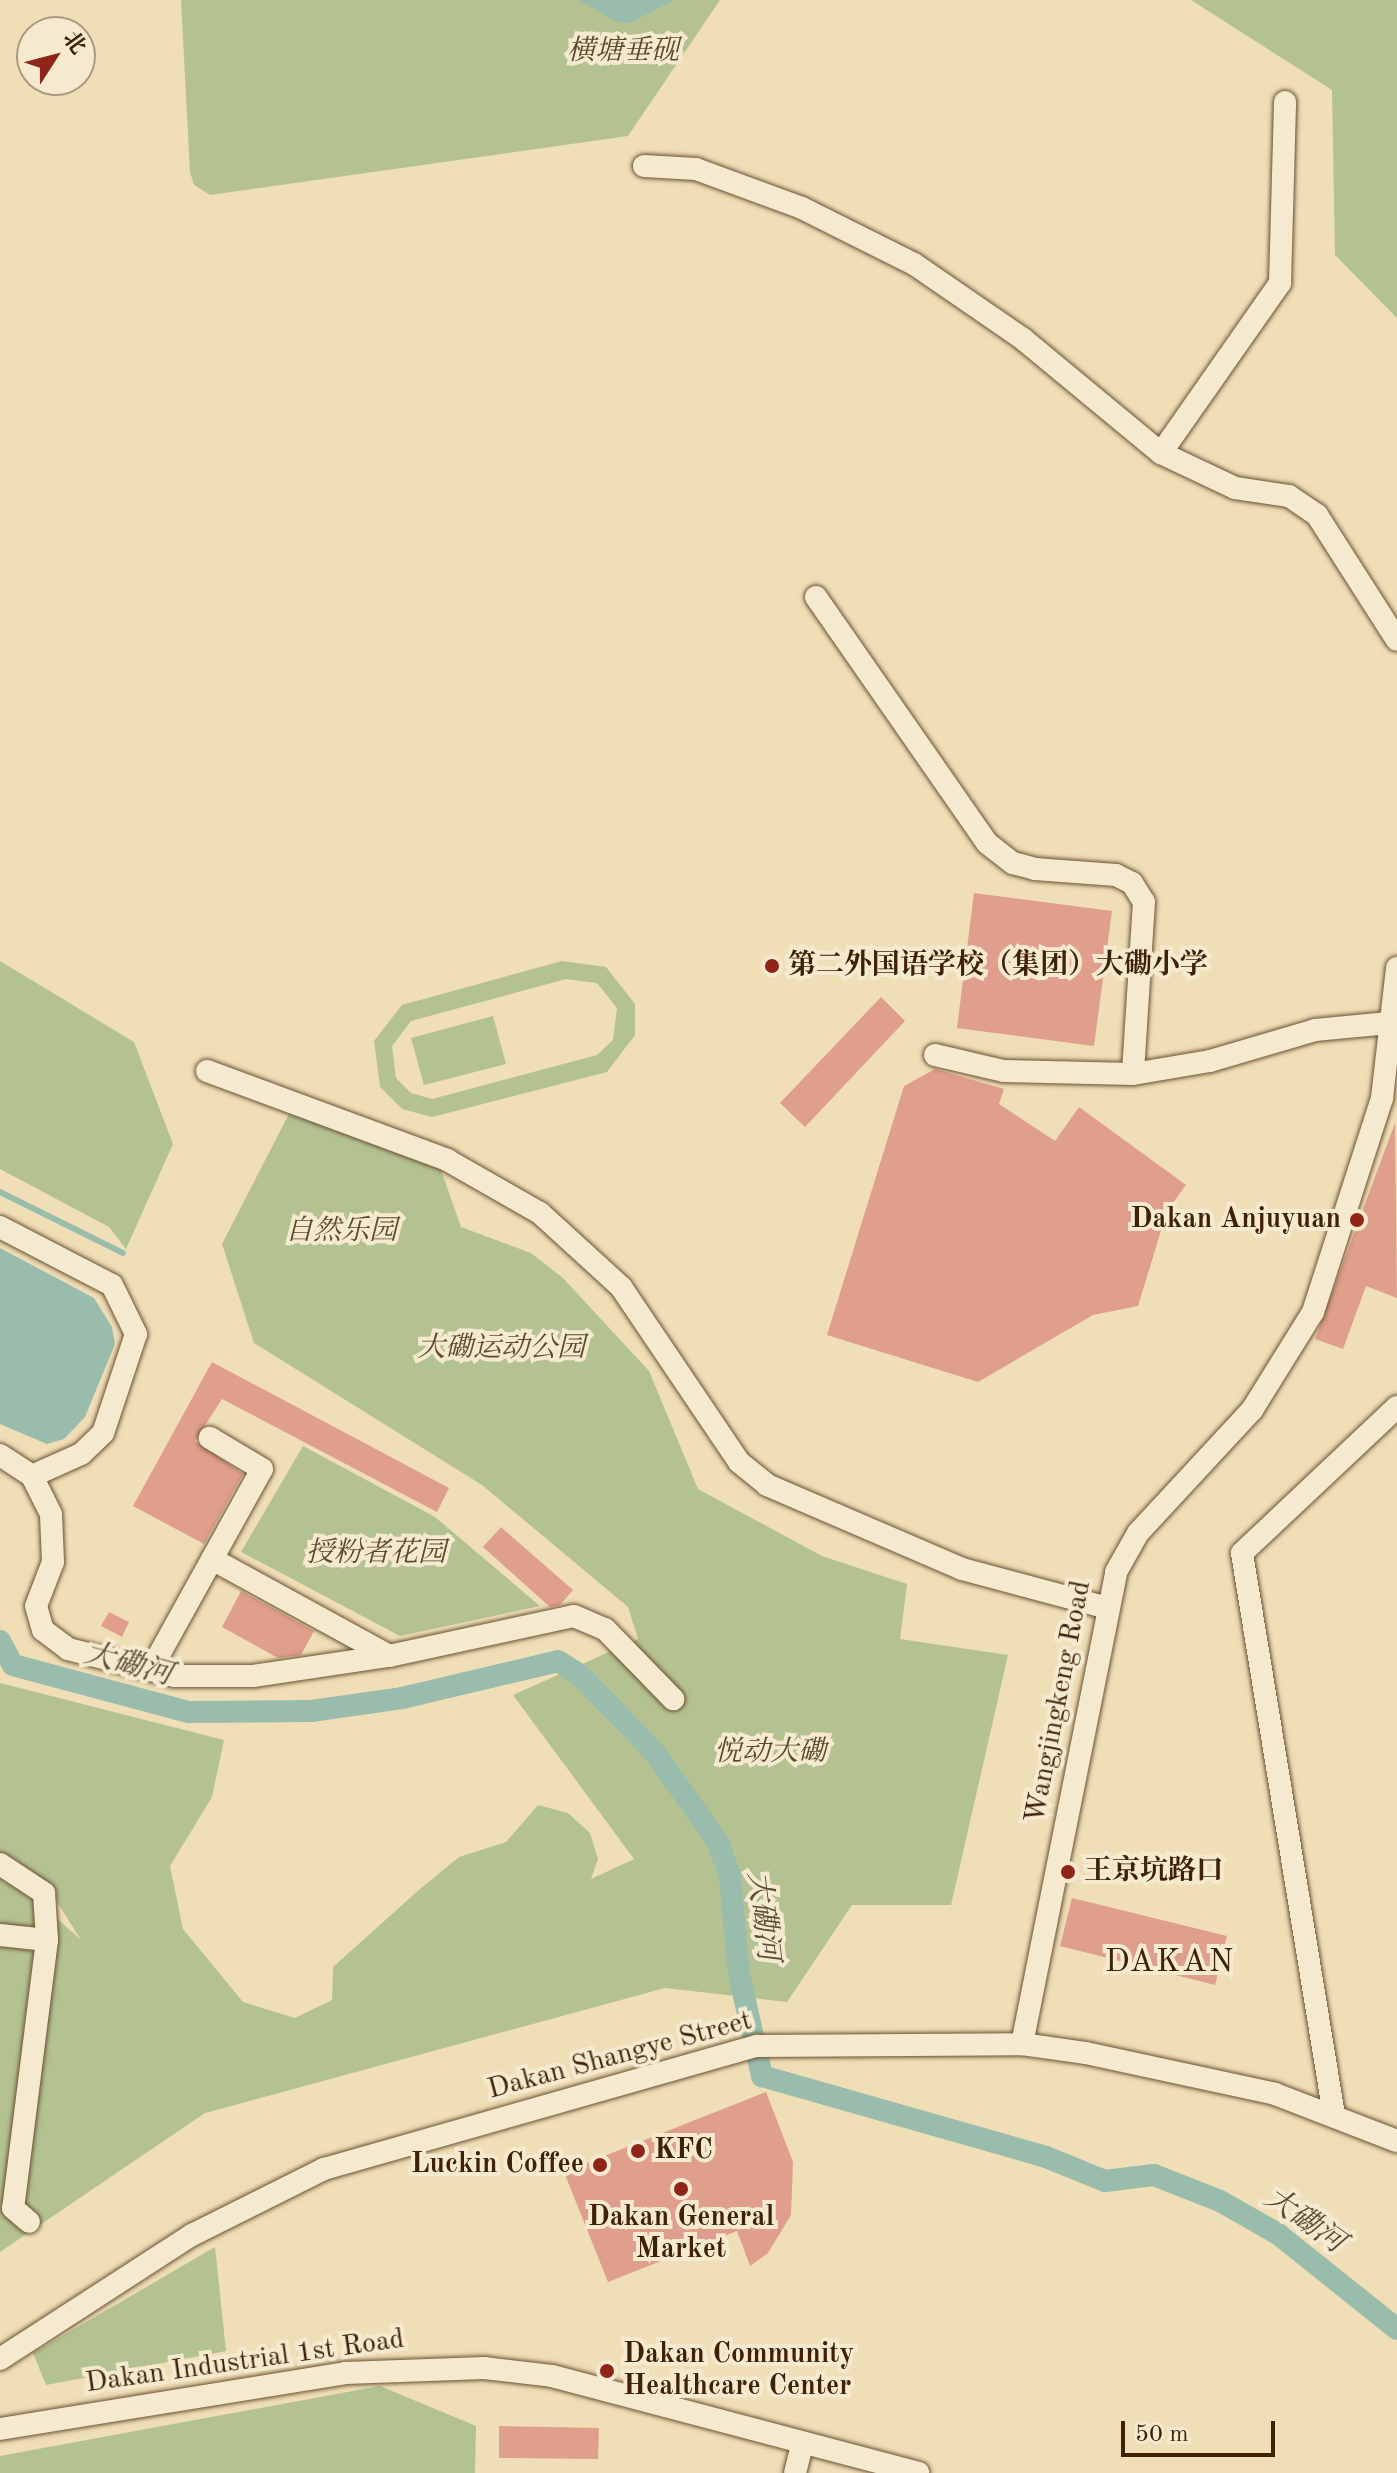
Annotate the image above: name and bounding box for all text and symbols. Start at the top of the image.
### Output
north arrow [16,16,96,96]
text: 北 [58,28,89,58]
park label: 横塘垂砚 [567,35,679,69]
place label: 第二外国语学校（集团）大磡小学 [788,949,1208,983]
marker: 第二外国语学校（集团）大磡小学 [763,957,781,975]
place label: Dakan Anjuyuan [1131,1203,1341,1237]
marker: Dakan Anjuyuan [1348,1211,1366,1229]
park label: 自然乐园 [285,1215,397,1249]
park label: 大磡运动公园 [417,1332,585,1366]
park label: 授粉者花园 [306,1537,446,1571]
street label: Wangjingkeng Road [1019,1578,1099,1826]
water label: 大磡河 [80,1636,176,1694]
park label: 悦动大磡 [714,1736,826,1770]
place label: 王京坑路口 [1084,1855,1224,1889]
marker: 王京坑路口 [1059,1863,1077,1881]
water label: 大磡河 [739,1869,785,1963]
district label: DAKAN [1105,1944,1235,1982]
street label: Dakan Shangye Street [484,2005,756,2107]
place label: KFC [654,2134,713,2168]
marker: KFC [629,2142,647,2160]
place label: Luckin Coffee [411,2148,584,2182]
marker: Luckin Coffee [591,2156,609,2174]
marker: Dakan General Market [672,2180,690,2198]
water label: 大磡河 [1257,2180,1351,2262]
place label: Dakan General Market [588,2201,774,2267]
street label: Dakan Industrial 1st Road [84,2323,406,2401]
place label: Dakan Community Healthcare Center [623,2338,854,2404]
marker: Dakan Community Healthcare Center [598,2362,616,2380]
scale bar [1125,2405,1279,2455]
text: 50 m [1135,2423,1189,2447]

